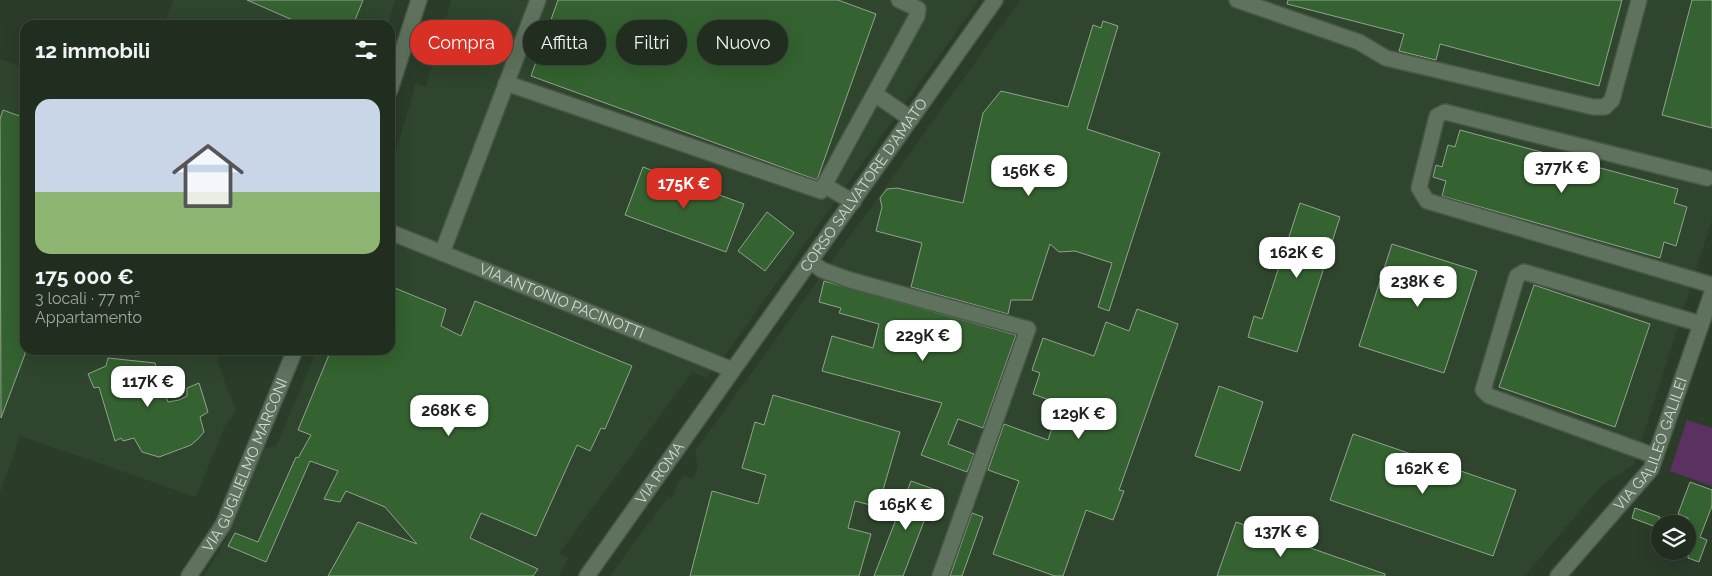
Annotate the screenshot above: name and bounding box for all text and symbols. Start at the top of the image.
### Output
chip: Compra [410,20,513,65]
chip: Affitta [523,20,606,65]
chip: Filtri [616,20,687,65]
chip: Nuovo [697,20,788,65]
icon: filters [352,36,380,64]
text: 12 immobili [35,38,150,63]
street label: CORSO SALVATORE D'AMATO [796,95,931,275]
icon: home [163,131,253,221]
pin: 377K € [1521,152,1603,194]
pin: 156K € [988,154,1070,197]
text: 377K € [1535,158,1589,177]
text: 156K € [1002,161,1056,180]
pin: 175K € [643,168,725,210]
text: 175K € [658,174,710,193]
pin: 162K € [1256,236,1338,279]
text: 162K € [1270,243,1324,262]
street label: VIA ANTONIO PACINOTTI [477,260,647,342]
text: 175 000 € [35,264,134,289]
pin: 238K € [1377,266,1459,308]
text: 238K € [1391,272,1445,291]
text: 3 locali · 77 m² [35,289,140,308]
text: Appartamento [35,308,142,327]
pin: 229K € [882,320,964,362]
text: 229K € [896,326,950,345]
pin: 117K € [107,366,189,408]
text: 117K € [122,372,174,391]
street label: VIA GUGLIELMO MARCONI [198,375,291,556]
street label: VIA GALILEO GALILEI [1610,375,1691,514]
pin: 268K € [408,394,490,437]
pin: 129K € [1038,398,1120,440]
text: 268K € [421,401,477,420]
text: 129K € [1052,404,1106,423]
street label: VIA ROMA [632,439,688,508]
pin: 162K € [1382,452,1464,495]
text: 162K € [1396,459,1450,478]
pin: 165K € [865,488,947,531]
text: 165K € [879,495,933,514]
map controls [1651,515,1696,560]
button: layers [1651,515,1696,560]
pin: 137K € [1240,516,1322,558]
text: 137K € [1255,522,1307,541]

